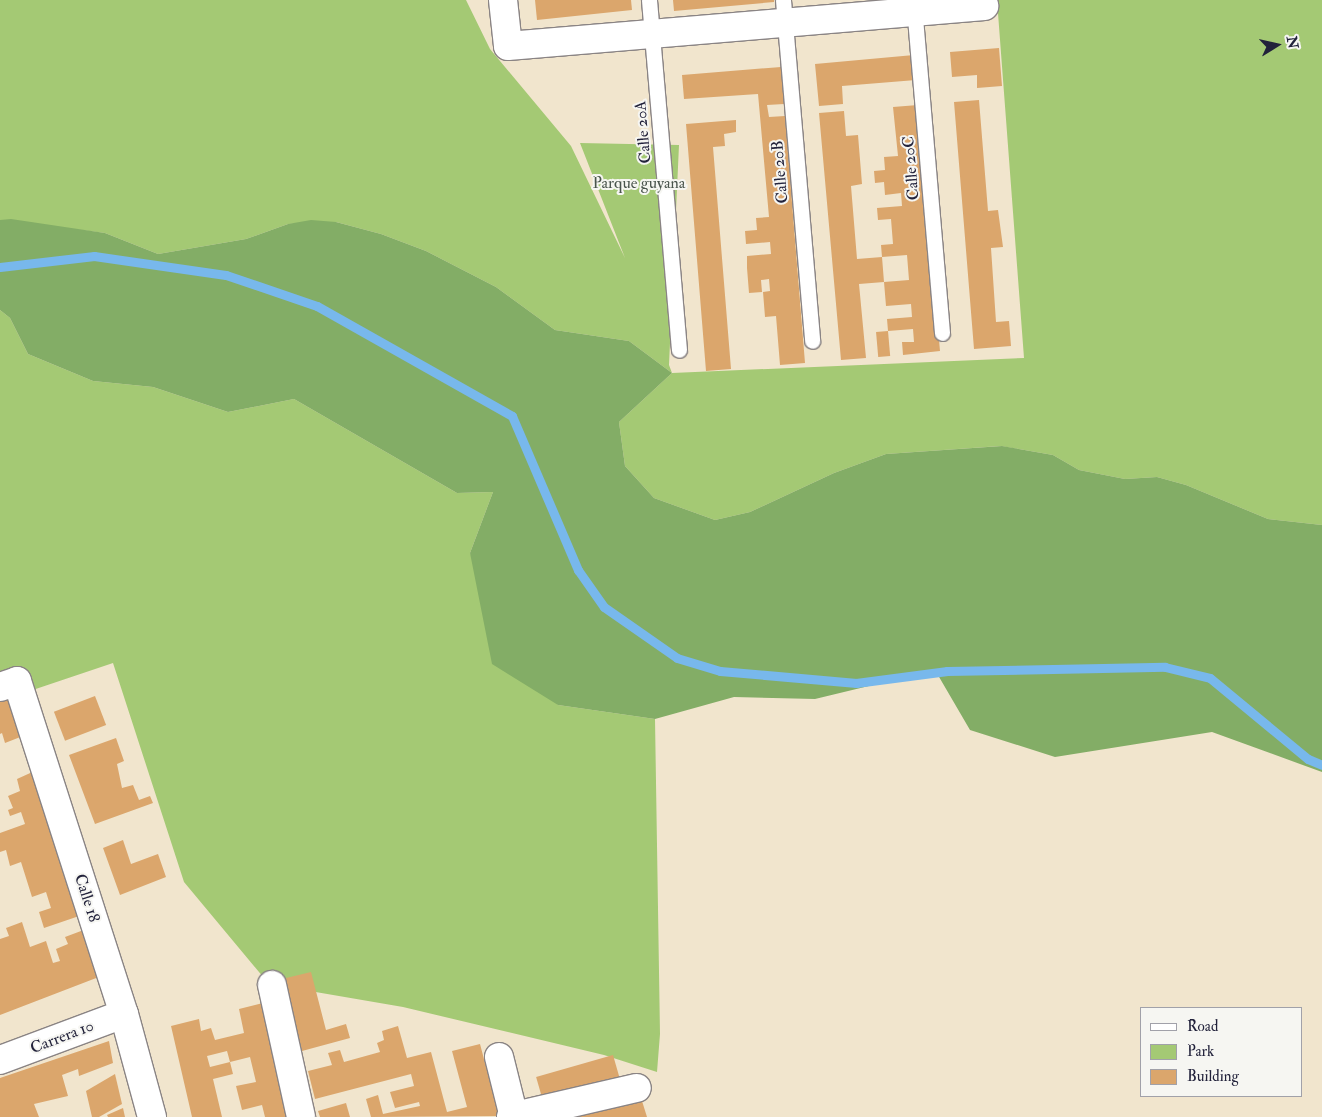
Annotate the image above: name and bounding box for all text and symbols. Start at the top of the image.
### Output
north arrow [1252,20,1302,70]
text: N [1283,35,1302,50]
street label: Calle 20A [631,100,655,164]
street label: Calle 20C [899,135,923,201]
street label: Calle 20B [768,140,792,204]
park label: Parque guyana [593,173,685,193]
street label: Calle 18 [70,871,104,925]
legend [1140,1007,1302,1097]
street label: Carrera 10 [28,1016,96,1058]
text: Road [1187,1017,1218,1036]
text: Park [1187,1042,1214,1061]
text: Building [1187,1067,1239,1086]

